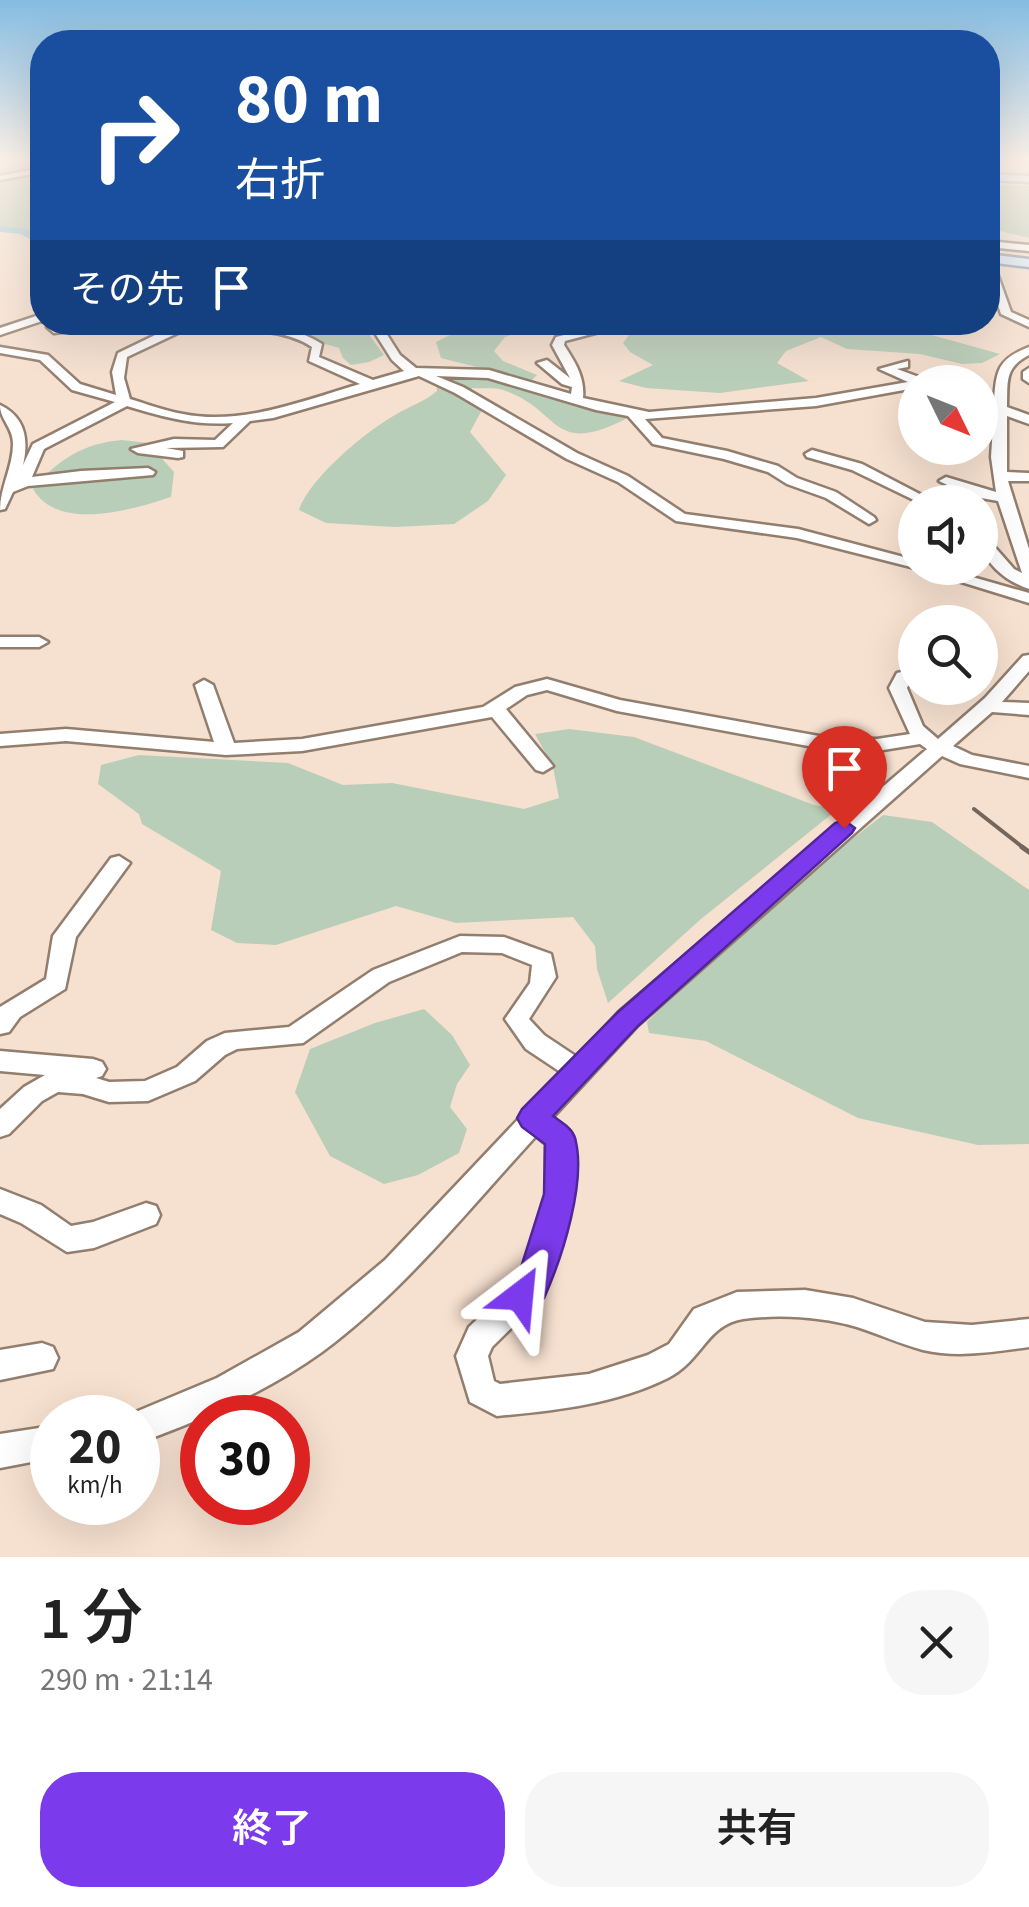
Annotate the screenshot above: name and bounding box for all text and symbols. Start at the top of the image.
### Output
text: 80 m [235,50,383,150]
icon: right [70,70,200,200]
text: 右折 [235,149,325,213]
icon: arrive [204,260,259,315]
text: その先 [70,263,184,317]
north arrow [898,365,998,465]
map controls [898,365,998,705]
button: sound [898,485,998,585]
button: search [898,605,998,705]
pin [802,726,887,829]
icon: arrive [817,741,872,796]
position arrow [468,1244,572,1348]
speed limit sign: 30 [180,1395,310,1525]
text: 20 [69,1412,121,1483]
text: km/h [67,1467,123,1503]
text: 1 分 [40,1577,143,1662]
button: close [884,1590,989,1695]
text: 290 m · 21:14 [40,1657,213,1703]
button: 終了 [40,1772,505,1887]
button: 共有 [525,1772,989,1887]

